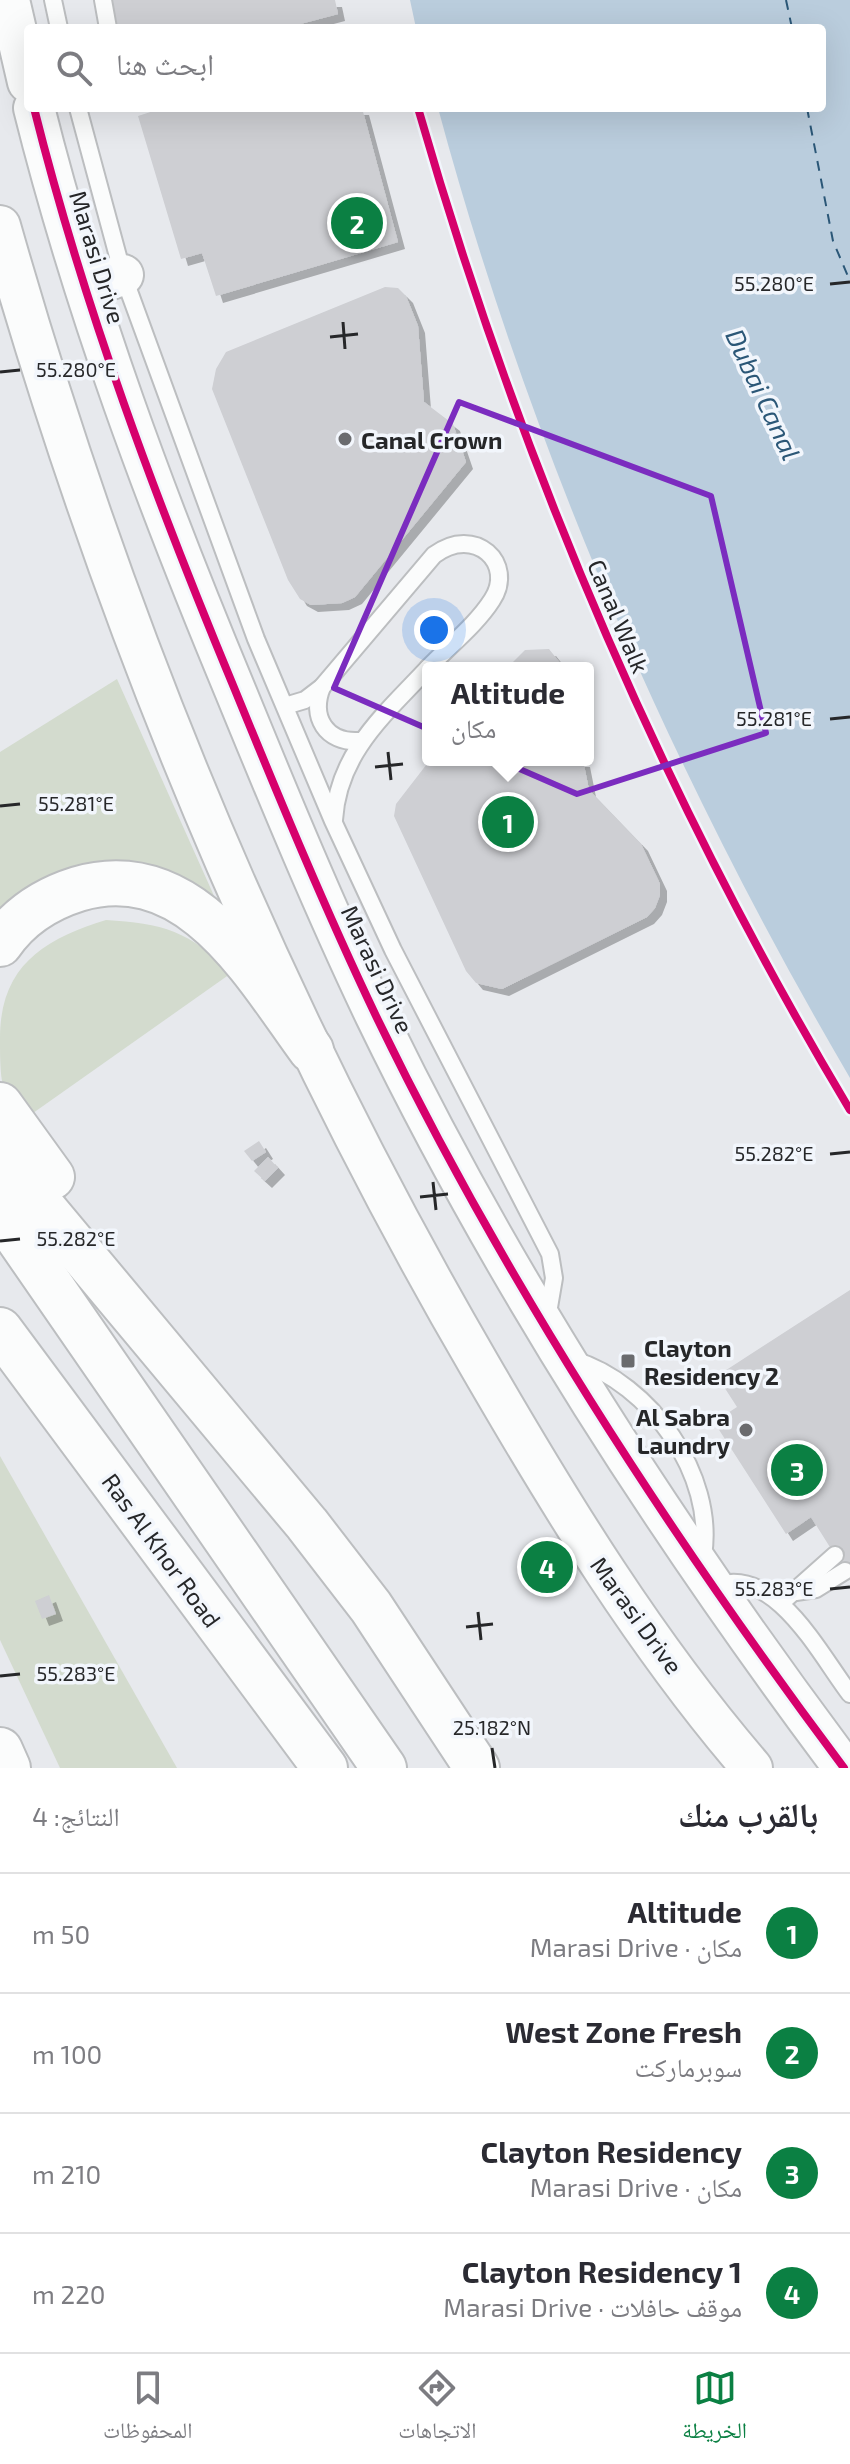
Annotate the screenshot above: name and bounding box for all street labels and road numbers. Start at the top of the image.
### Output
street label: Marasi Drive [64,187,132,327]
street label: Canal Walk [582,555,656,677]
street label: Marasi Drive [336,901,420,1037]
street label: Ras Al Khor Road [96,1467,228,1633]
street label: Marasi Drive [585,1551,689,1679]

